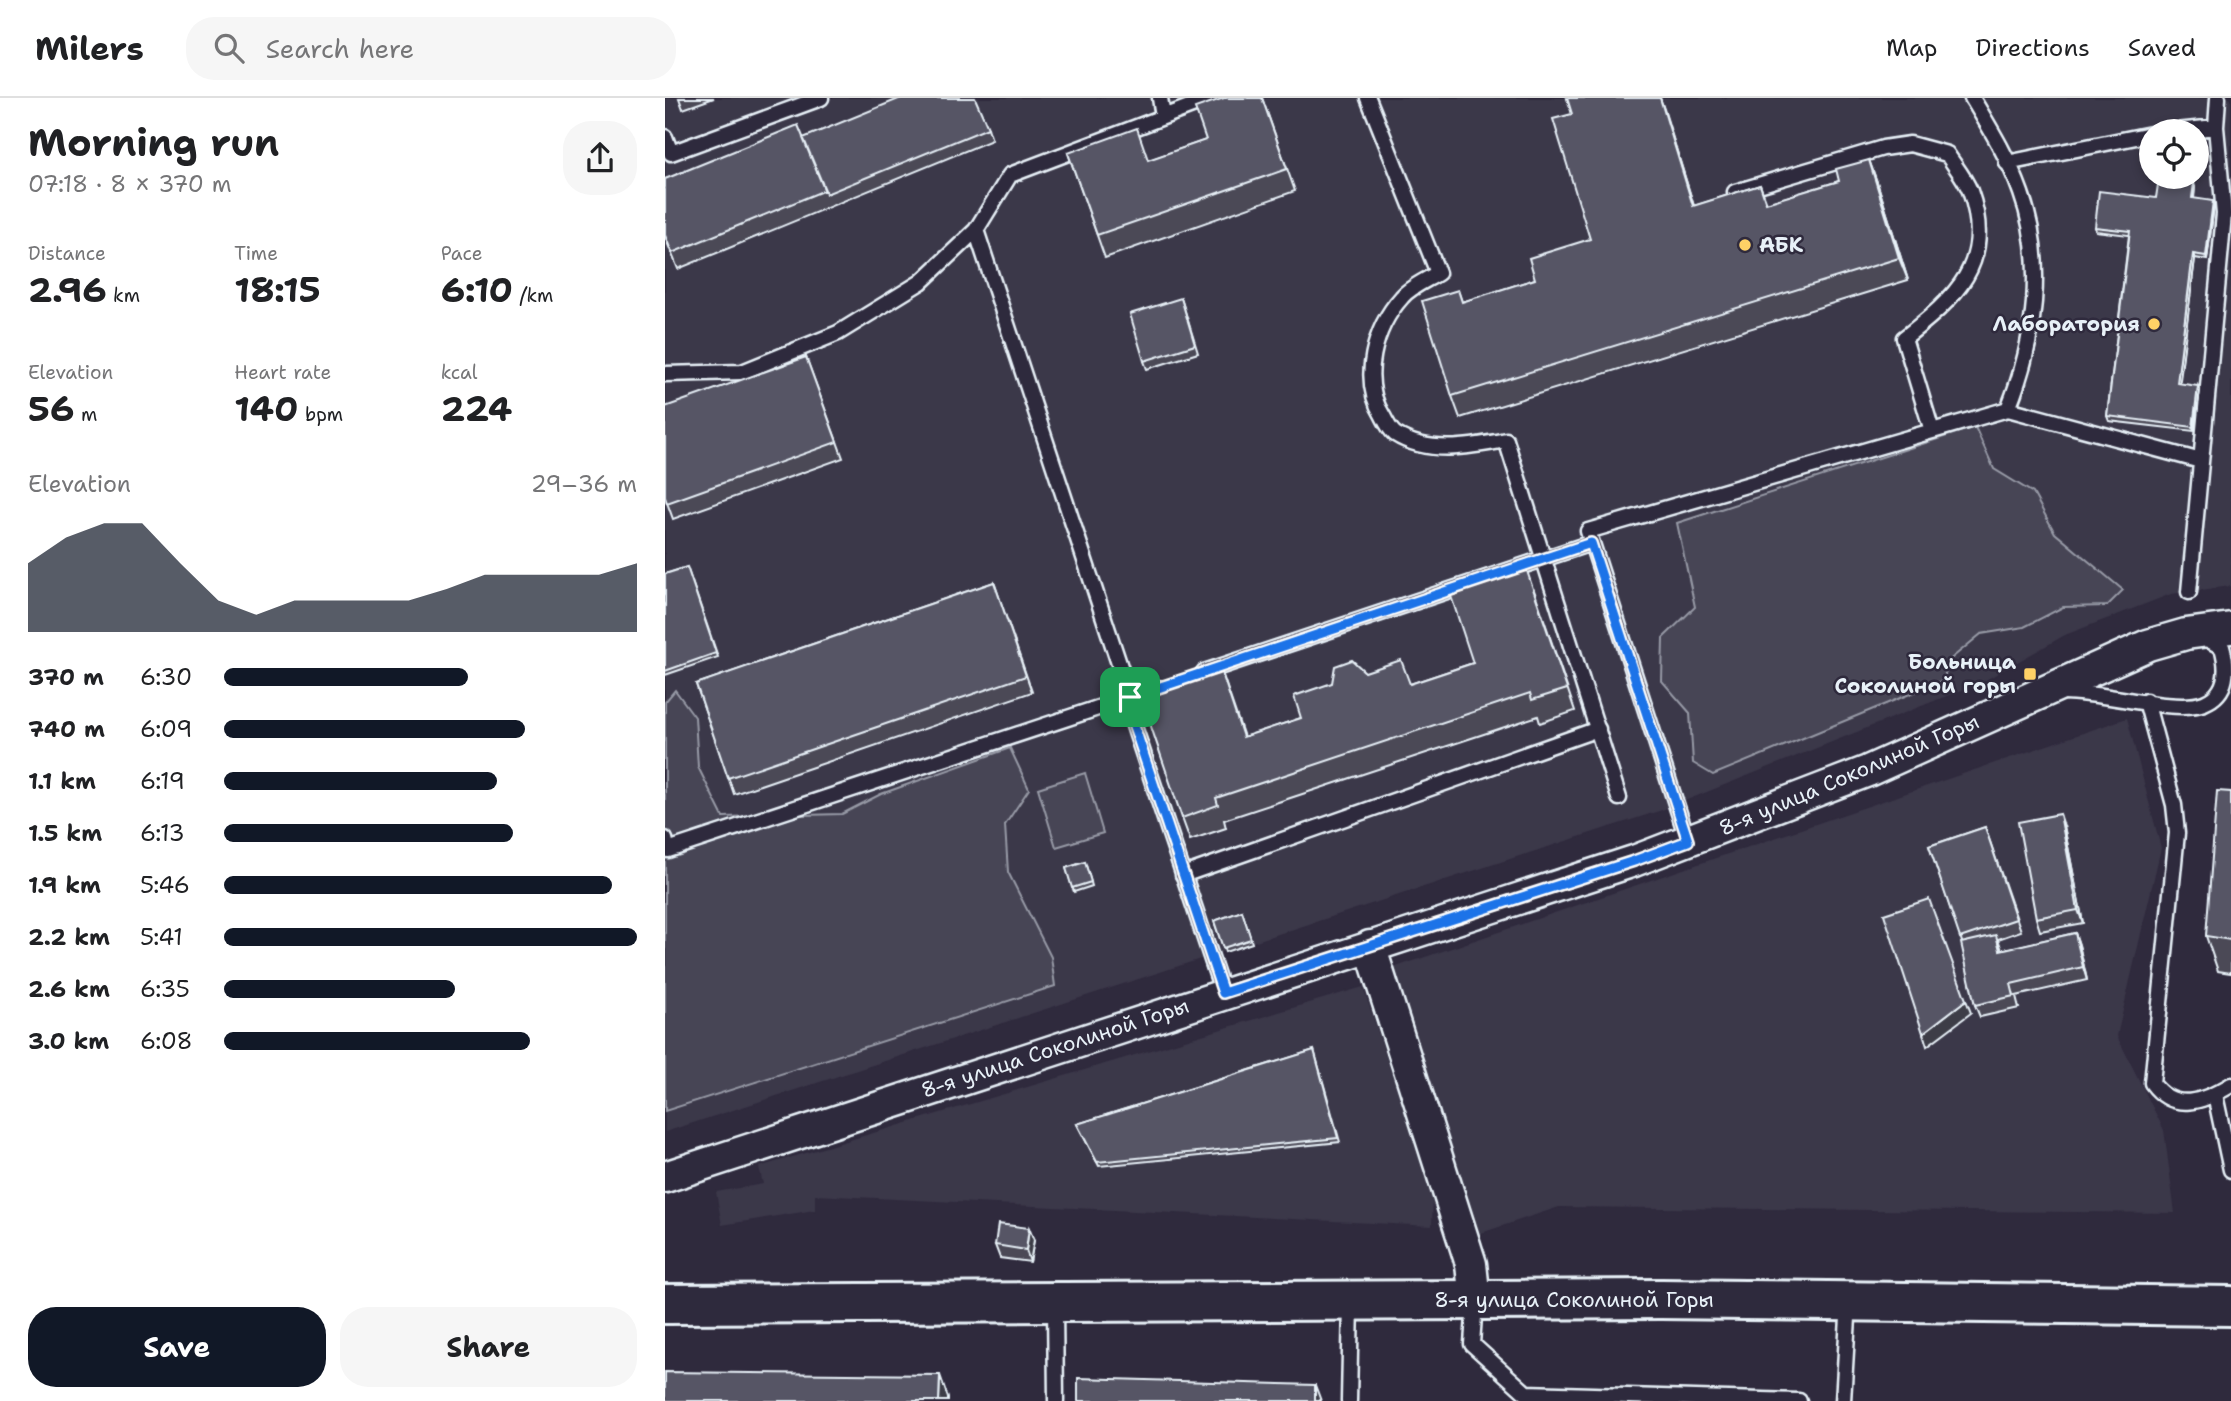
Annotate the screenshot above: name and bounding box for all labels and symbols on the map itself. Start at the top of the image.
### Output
place label: АБК [1759,231,1804,259]
marker: АБК [1737,237,1753,253]
place label: Лаборатория [1993,310,2140,338]
marker: Лаборатория [2146,316,2162,332]
place label: Больница Соколиной горы [1834,648,2017,700]
marker: Больница Соколиной горы [2022,666,2038,682]
pin [1100,667,1160,727]
street label: 8-я улица Соколиной Горы [1715,707,1983,843]
street label: 8-я улица Соколиной Горы [918,991,1192,1105]
street label: 8-я улица Соколиной Горы [1434,1286,1714,1314]

